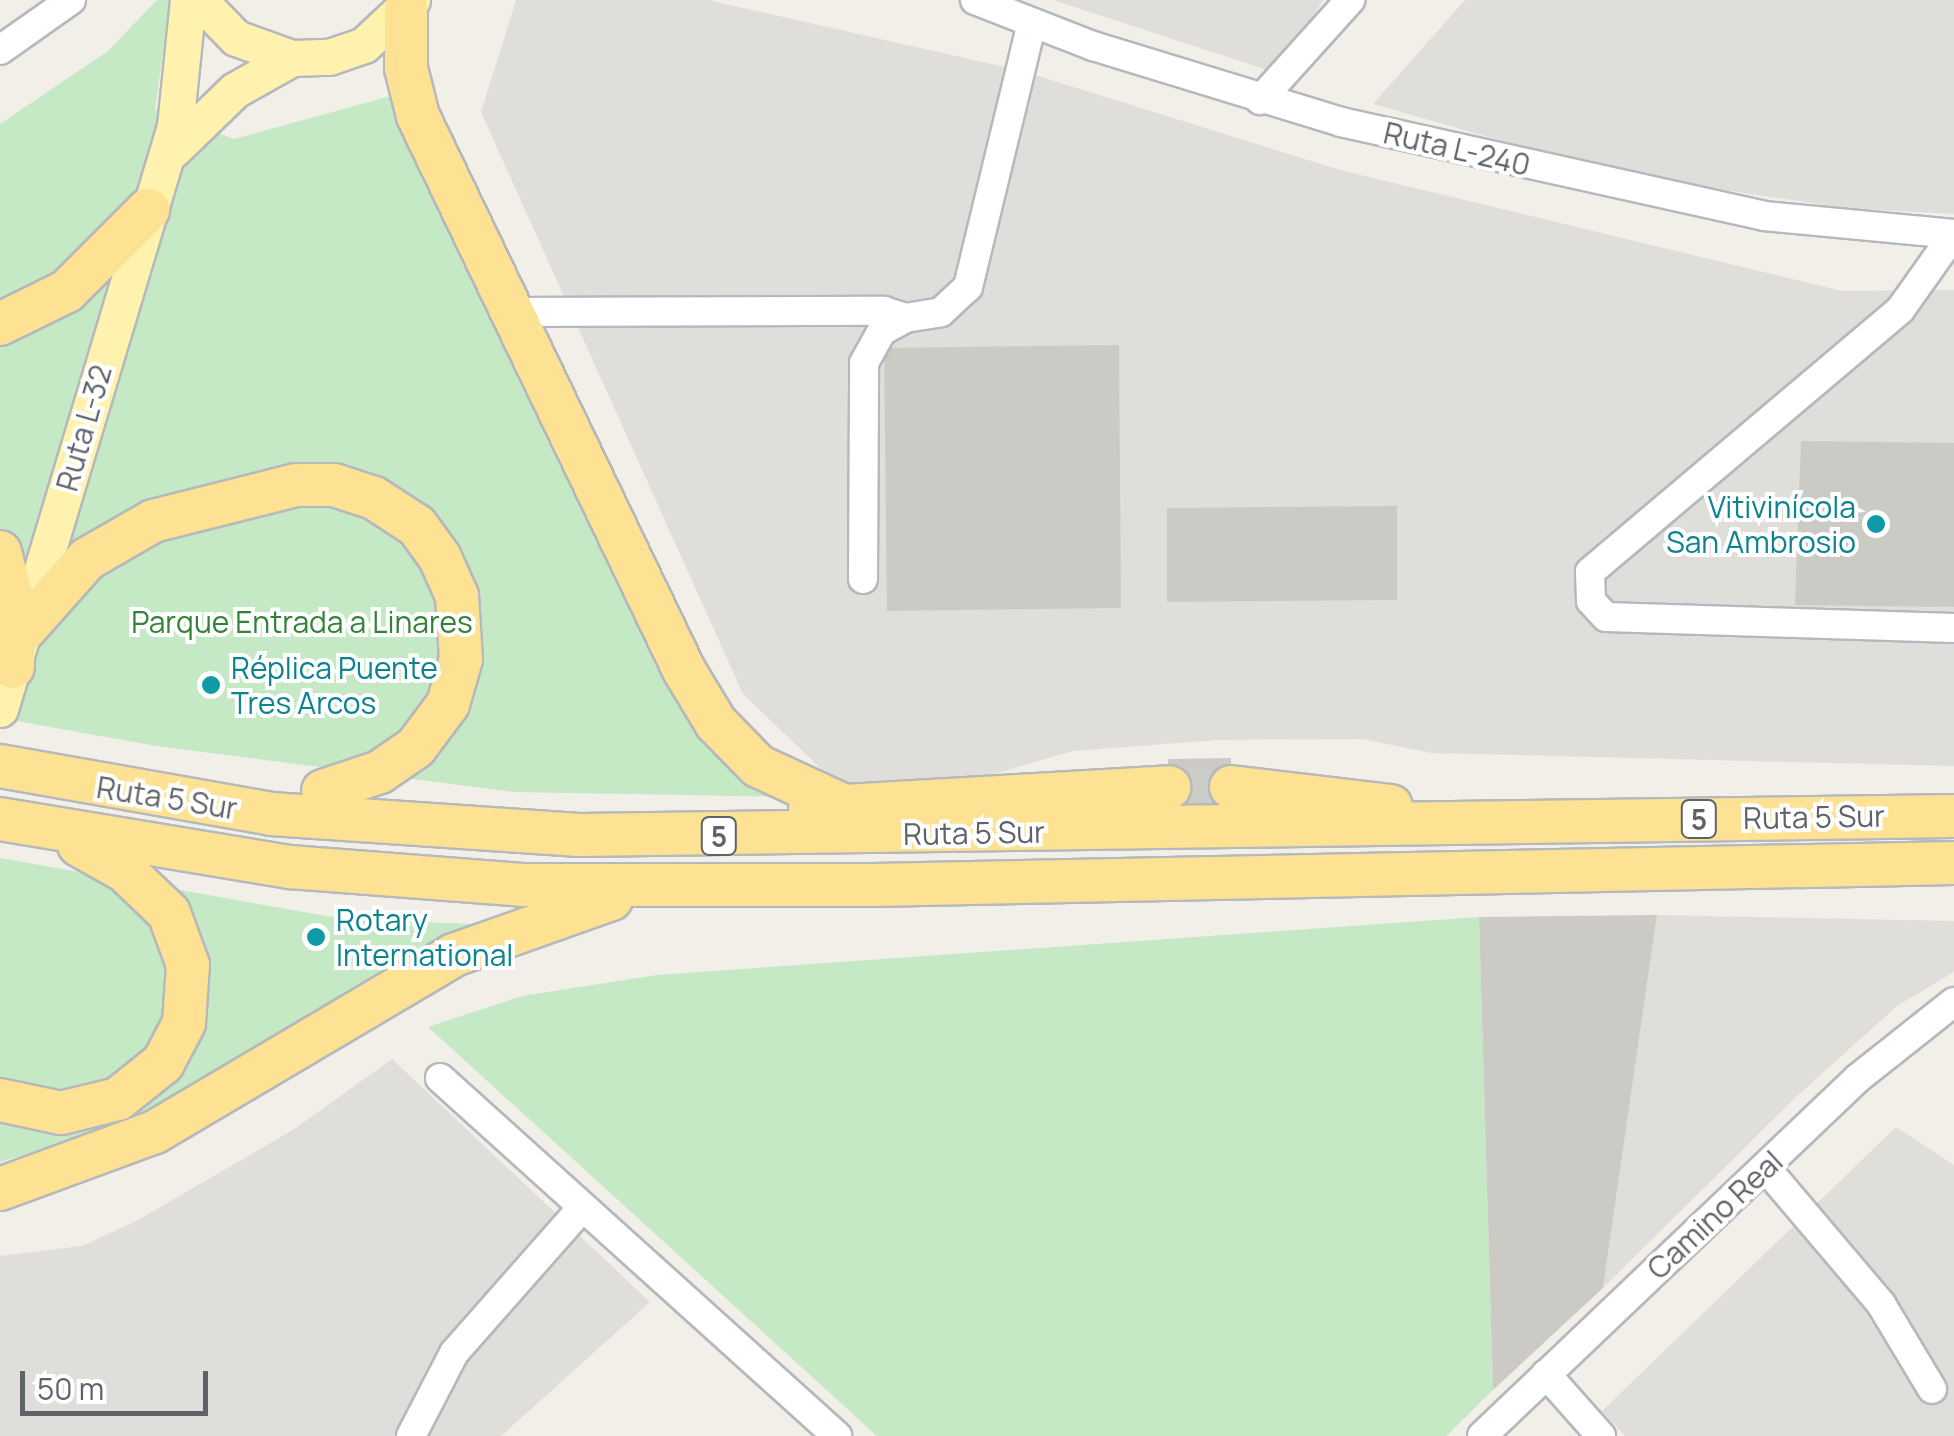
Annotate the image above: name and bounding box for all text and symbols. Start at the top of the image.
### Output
street label: Ruta L-240 [1380,115,1534,183]
street label: Ruta L-32 [49,361,119,495]
place label: Vitivinícola San Ambrosio [1666,489,1856,560]
marker: Vitivinícola San Ambrosio [1865,513,1887,535]
park label: Parque Entrada a Linares [131,604,473,640]
place label: Réplica Puente Tres Arcos [231,650,438,720]
marker: Réplica Puente Tres Arcos [200,674,222,696]
street label: Ruta 5 Sur [94,769,240,827]
road number: 5 [1679,796,1719,842]
street label: Ruta 5 Sur [1743,798,1885,836]
road number: 5 [699,813,739,859]
street label: Ruta 5 Sur [903,814,1045,852]
place label: Rotary International [336,902,513,972]
marker: Rotary International [305,926,327,948]
street label: Camino Real [1640,1143,1790,1287]
scale bar [25,1351,212,1413]
text: 50 m [37,1368,104,1409]

